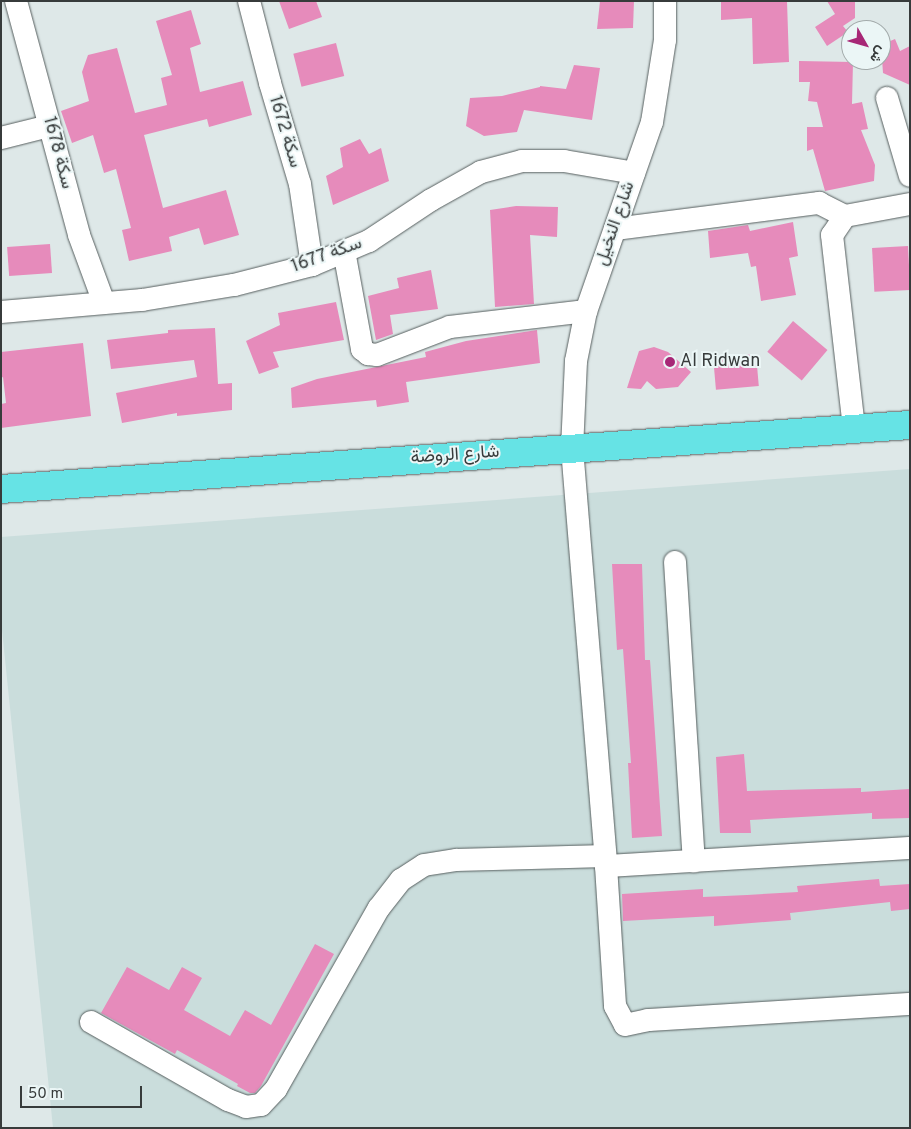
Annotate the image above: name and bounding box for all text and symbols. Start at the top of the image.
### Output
north arrow [841,20,891,70]
text: ش [866,42,889,66]
street label: سكة 1672 [263,93,305,171]
street label: سكة 1678 [37,115,77,191]
street label: شارع النخيل [592,179,640,269]
street label: سكة 1677 [289,233,365,279]
place label: Al Ridwan [680,351,760,373]
marker: Al Ridwan [664,356,676,368]
street label: شارع الروضة [410,442,500,470]
scale bar [22,1076,145,1108]
text: 50 m [28,1085,63,1104]

